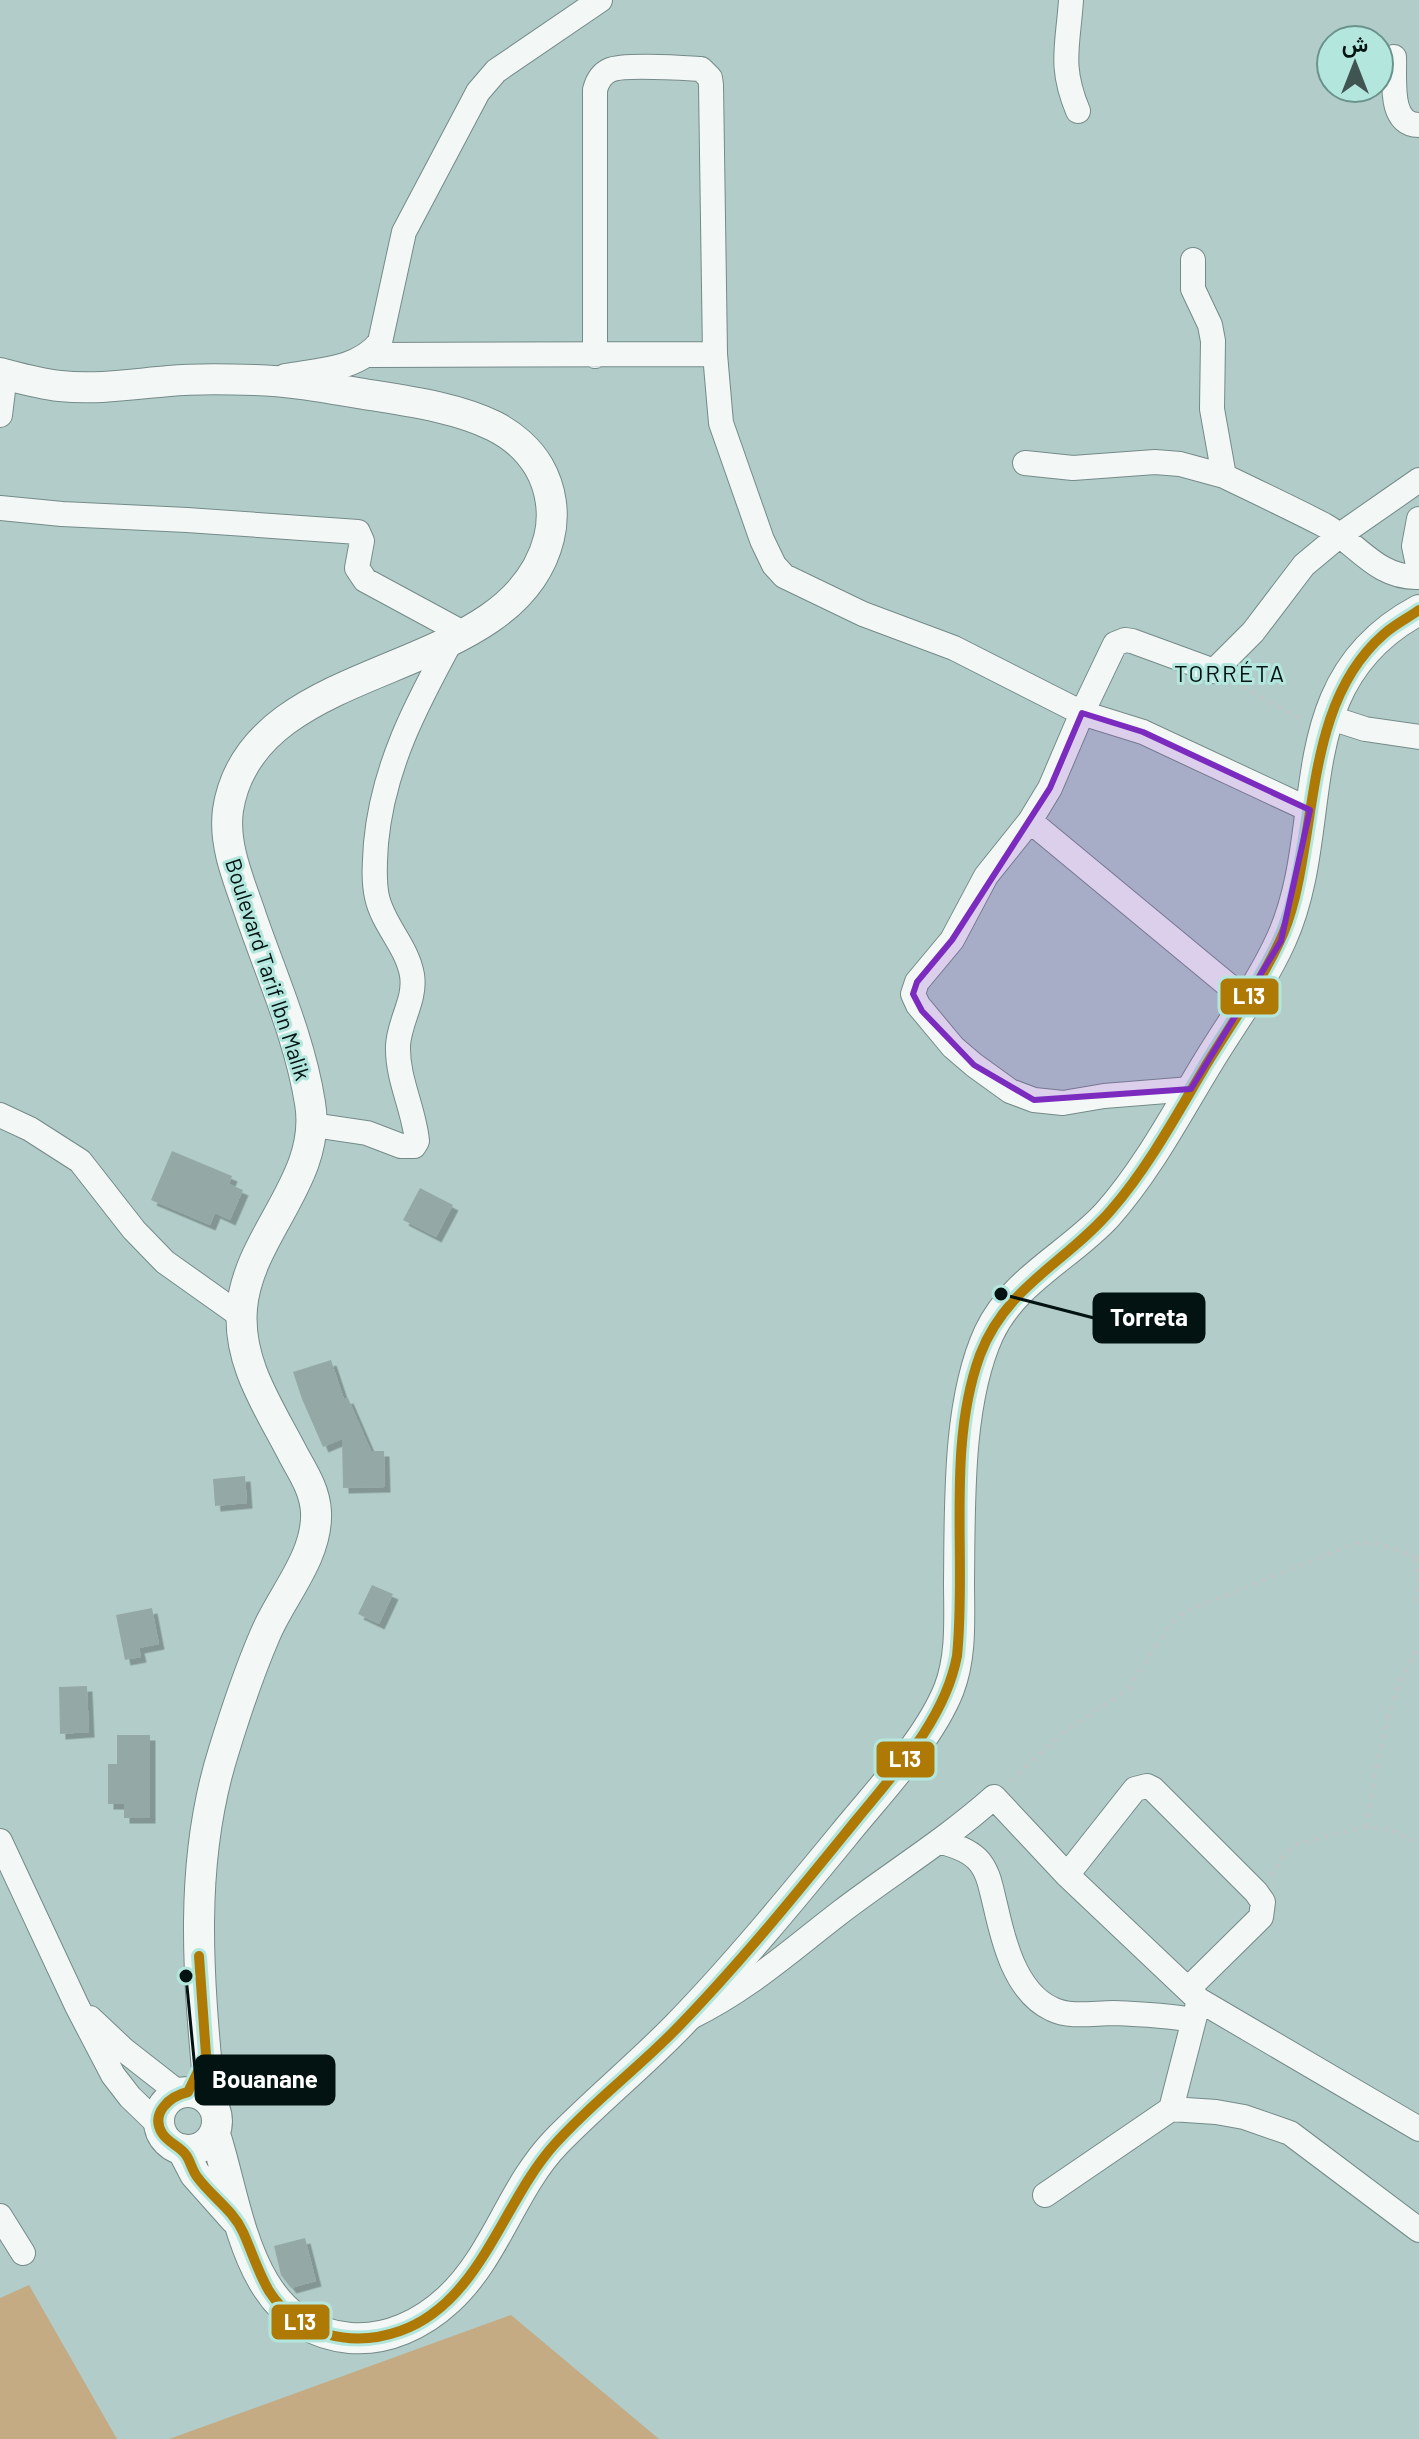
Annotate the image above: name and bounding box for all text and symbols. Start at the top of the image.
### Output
north arrow [1315,24,1395,104]
text: ش [1342,30,1368,58]
district label: TORRÉTA [1174,658,1286,687]
street label: Boulevard Tarif Ibn Malik [221,855,317,1083]
line badge: L13 [1219,977,1280,1016]
text: L13 [1233,982,1265,1008]
callout: Torreta [1094,1294,1204,1342]
text: Torreta [1110,1302,1188,1331]
line badge: L13 [875,1740,936,1779]
text: L13 [889,1745,921,1771]
callout: Bouanane [196,2056,334,2104]
text: Bouanane [212,2064,318,2093]
line badge: L13 [270,2303,331,2341]
text: L13 [284,2308,316,2334]

